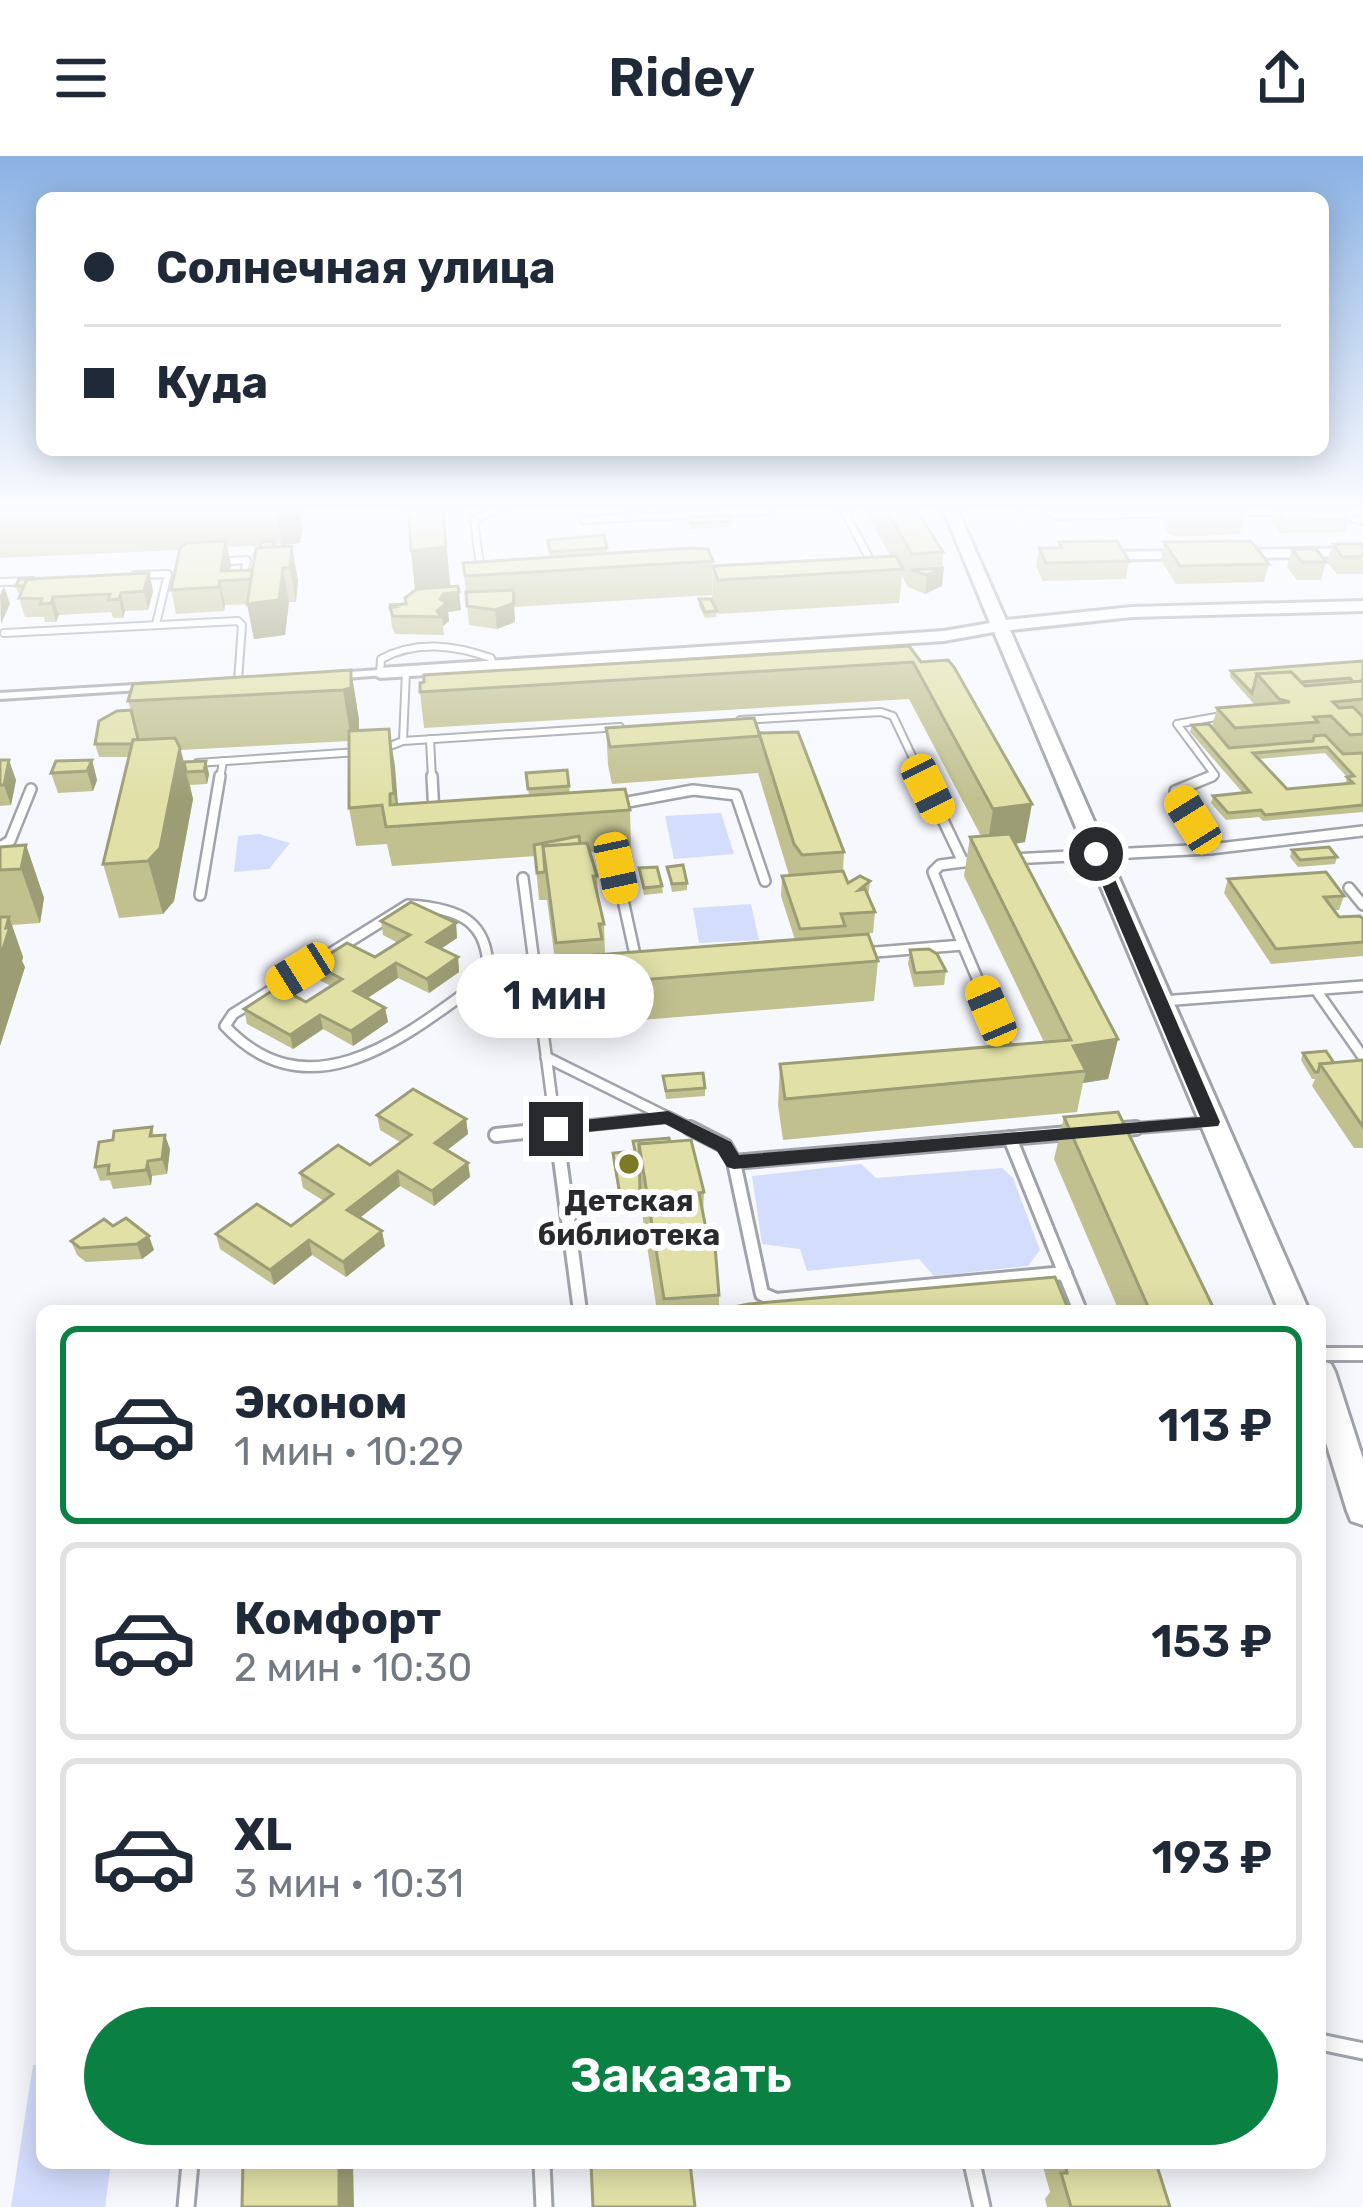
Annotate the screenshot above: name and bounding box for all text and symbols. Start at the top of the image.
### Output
icon: menu [48,45,114,111]
icon: share [1249,45,1315,111]
text: Ridey [608,46,755,110]
text: Солнечная улица [156,241,556,294]
text: Куда [156,356,268,409]
car [896,749,960,829]
car [1159,780,1227,860]
route start [1069,827,1123,881]
car [591,829,641,907]
car [260,937,340,1005]
callout: 1 мин [457,955,655,1039]
car [960,971,1022,1051]
text: 1 мин [503,973,607,1019]
route end [529,1102,583,1156]
marker: Детская библиотека [616,1151,642,1177]
place label: Детская библиотека [538,1183,720,1253]
icon: car [90,1371,198,1479]
text: Эконом [234,1376,408,1429]
text: 113 ₽ [1158,1399,1272,1452]
text: 1 мин · 10:29 [234,1429,464,1475]
icon: car [90,1587,198,1695]
text: Комфорт [234,1592,441,1645]
text: 153 ₽ [1151,1615,1272,1668]
text: 2 мин · 10:30 [234,1645,472,1691]
icon: car [90,1803,198,1911]
text: XL [234,1808,292,1861]
text: 193 ₽ [1152,1831,1272,1884]
text: 3 мин · 10:31 [234,1861,464,1907]
button: Заказать [84,2007,1278,2145]

